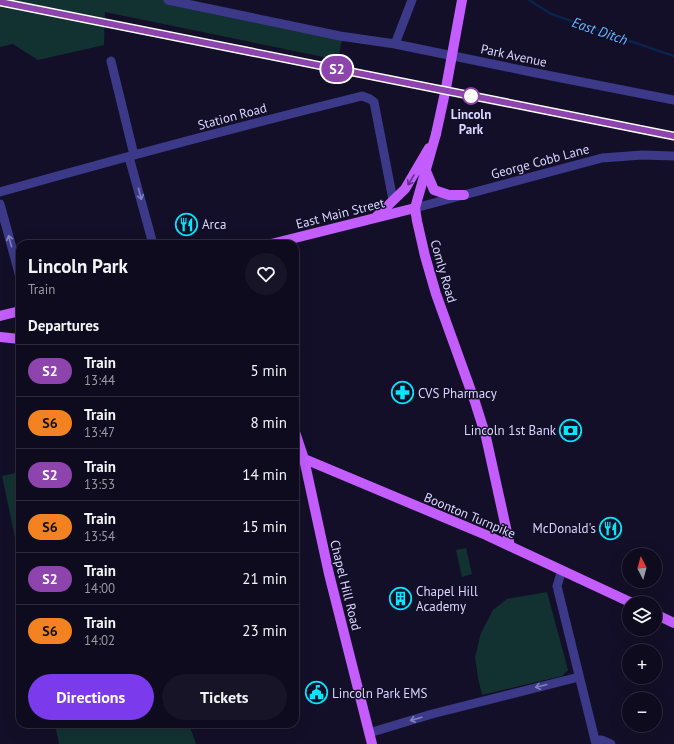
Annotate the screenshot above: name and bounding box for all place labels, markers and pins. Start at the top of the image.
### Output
marker: Lincoln Park [462,87,480,105]
place label: Lincoln Park [451,106,491,138]
restaurant icon: Arca [173,211,199,237]
place label: Arca [202,216,226,233]
pharmacy icon: CVS Pharmacy [390,380,416,406]
place label: CVS Pharmacy [418,385,497,402]
bank icon: Lincoln 1st Bank [558,417,584,443]
place label: Lincoln 1st Bank [464,422,557,439]
restaurant icon: McDonald's [598,515,624,541]
place label: McDonald's [533,520,596,537]
place label: Chapel Hill Academy [416,583,478,615]
building icon: Chapel Hill Academy [387,585,413,611]
public building icon: Lincoln Park EMS [304,680,330,706]
place label: Lincoln Park EMS [332,685,427,702]

